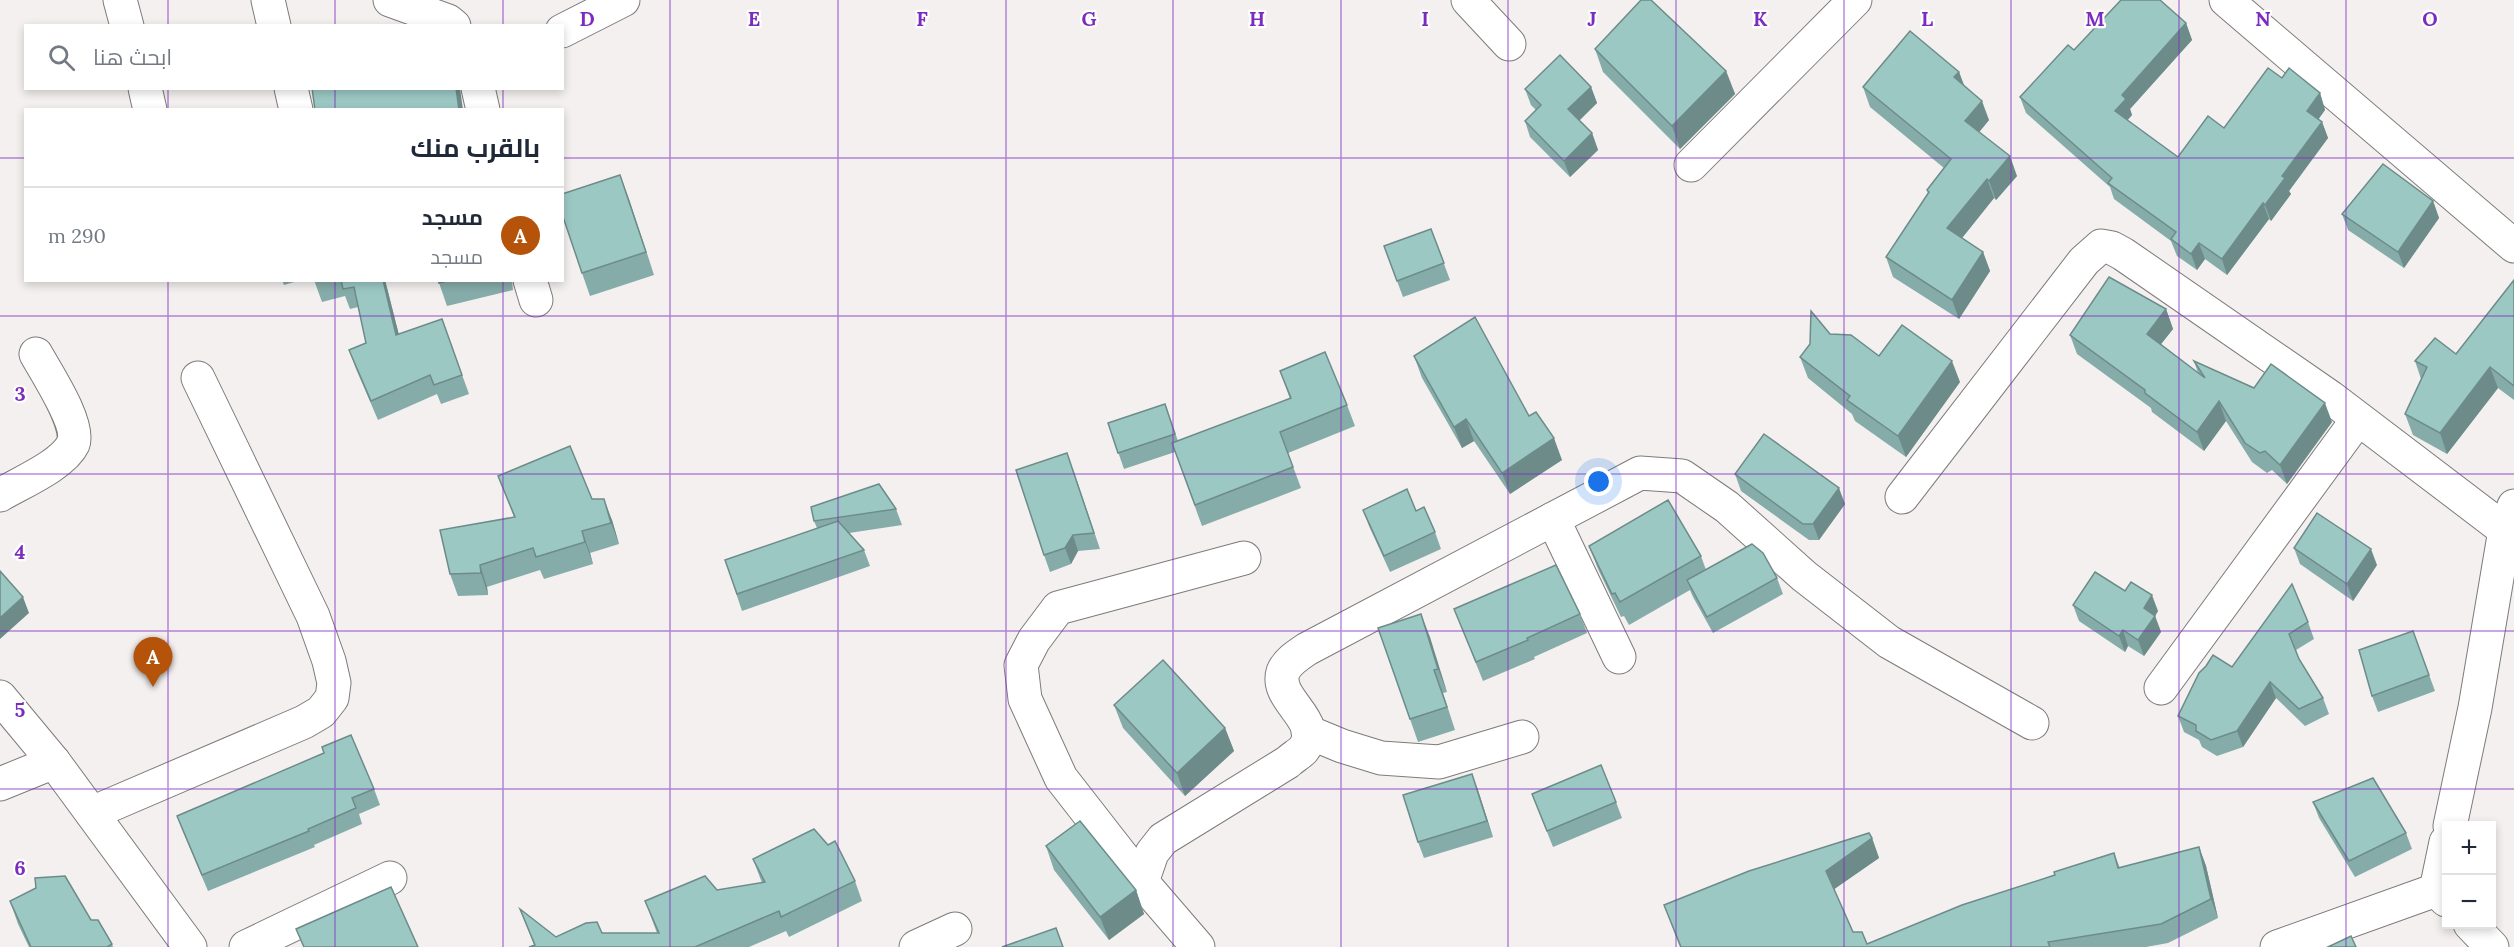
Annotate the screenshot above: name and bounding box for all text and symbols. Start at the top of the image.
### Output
text: D [579,6,595,31]
text: E [748,6,760,31]
text: F [916,6,928,31]
text: G [1081,6,1097,31]
text: H [1249,6,1265,31]
text: I [1421,6,1429,31]
text: J [1587,6,1597,31]
text: K [1753,6,1768,31]
text: L [1921,6,1933,31]
text: M [2085,6,2105,31]
text: N [2255,6,2271,31]
text: O [2422,6,2438,31]
search box [24,24,564,90]
icon: search [45,41,78,74]
text: ابحث هنا [93,43,172,71]
text: بالقرب منك [411,131,540,164]
text: مسجد [422,203,483,231]
text: 290 m [48,223,106,248]
text: A [514,223,527,248]
text: مسجد [430,244,483,269]
text: 3 [14,381,26,406]
your location [1584,467,1613,496]
text: 4 [15,539,26,564]
pin: A [134,638,172,687]
text: 5 [15,697,26,722]
map controls [2442,821,2496,929]
button: + [2442,821,2496,875]
text: 6 [14,855,26,880]
button: − [2442,875,2496,929]

